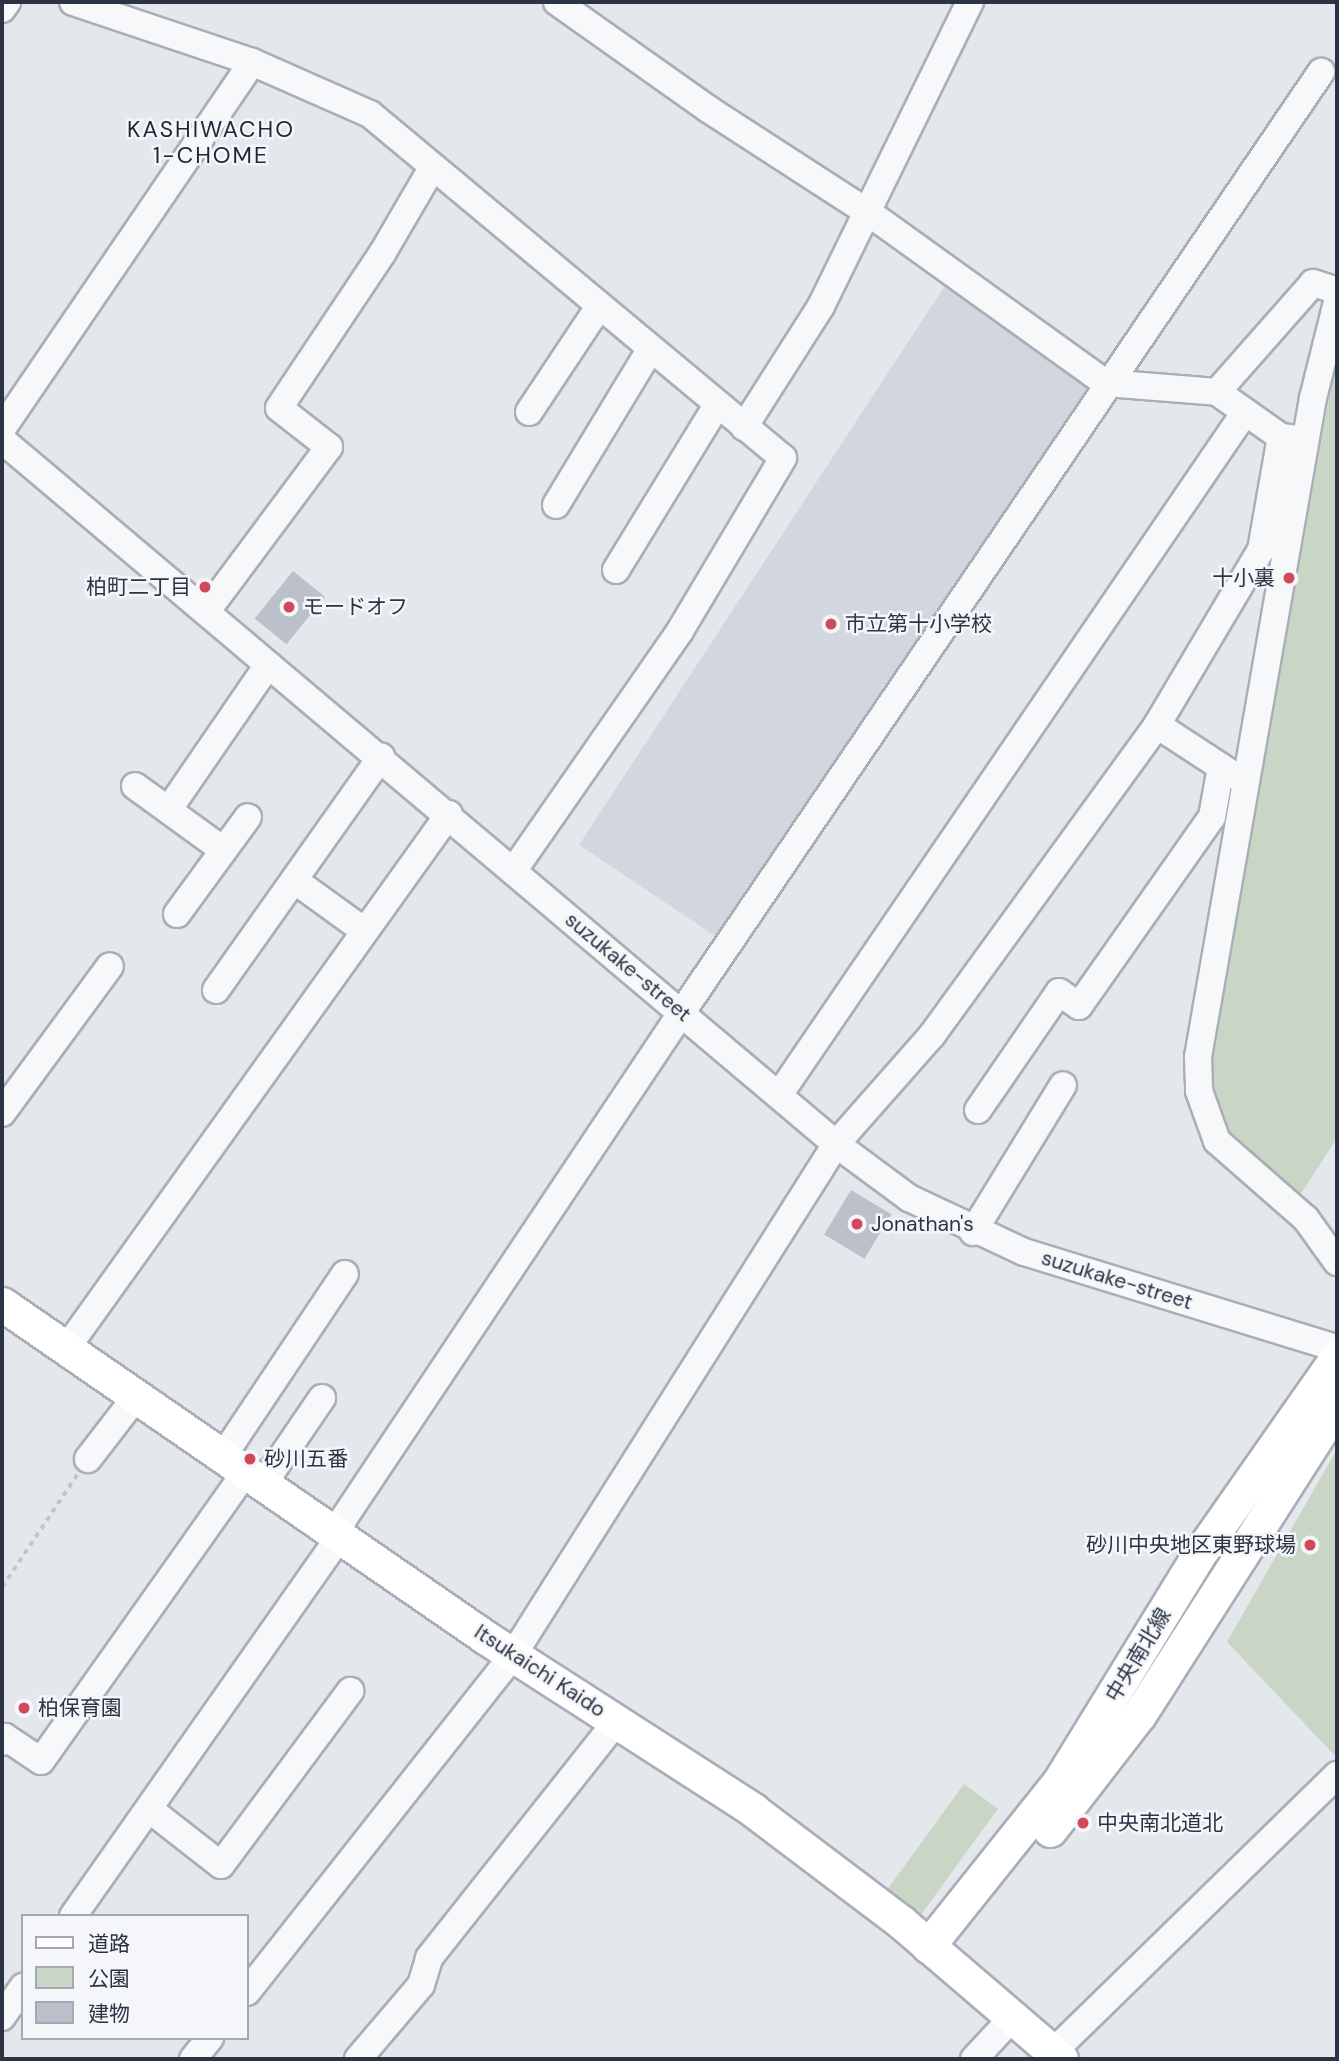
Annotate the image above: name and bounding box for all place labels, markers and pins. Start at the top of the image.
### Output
place label: 十小裏 [1212,565,1275,591]
marker: 十小裏 [1281,570,1297,586]
place label: 柏町二丁目 [86,574,191,600]
marker: 柏町二丁目 [197,579,213,595]
place label: モードオフ [303,594,408,620]
marker: モードオフ [281,599,297,615]
place label: 市立第十小学校 [845,611,992,637]
marker: 市立第十小学校 [823,616,839,632]
place label: Jonathan's [871,1211,974,1237]
marker: Jonathan's [849,1216,865,1232]
place label: 砂川五番 [264,1446,348,1472]
marker: 砂川五番 [242,1451,258,1467]
place label: 砂川中央地区東野球場 [1086,1532,1296,1558]
marker: 砂川中央地区東野球場 [1302,1537,1318,1553]
place label: 柏保育園 [38,1695,122,1721]
marker: 柏保育園 [16,1700,32,1716]
place label: 中央南北道北 [1097,1810,1223,1836]
marker: 中央南北道北 [1075,1815,1091,1831]

